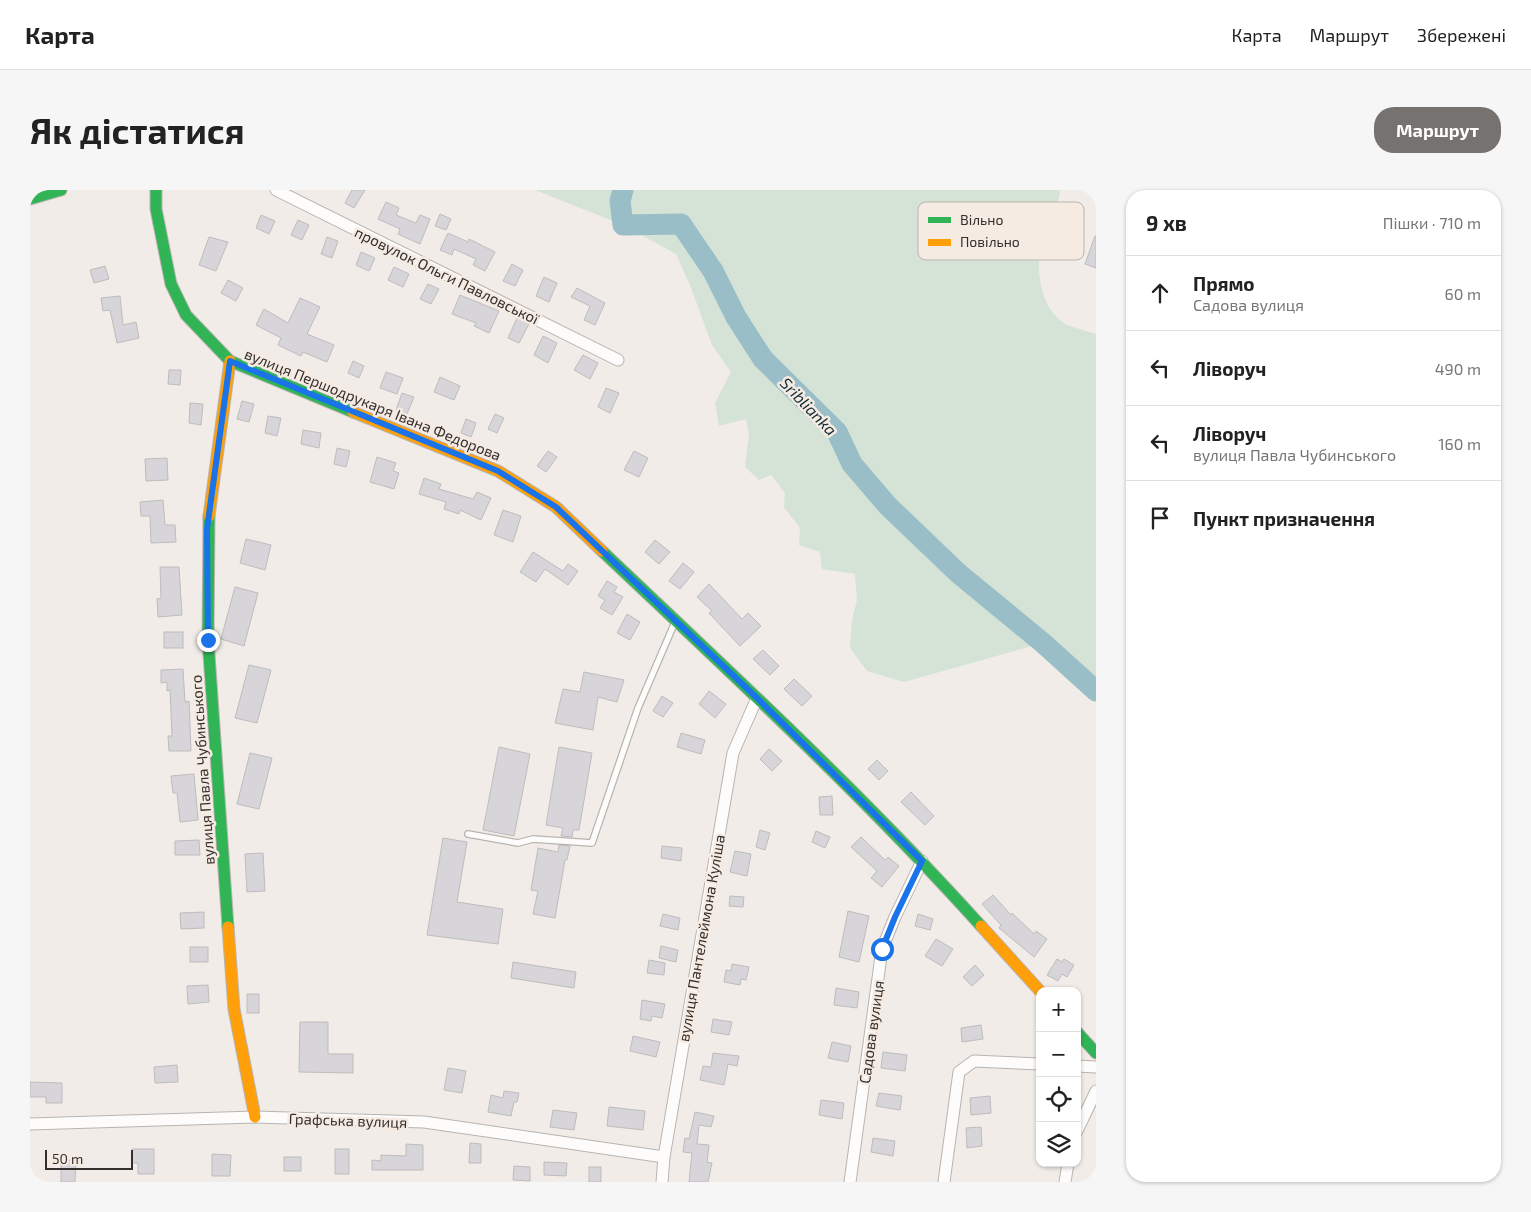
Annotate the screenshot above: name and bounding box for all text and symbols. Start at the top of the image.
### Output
text: Карта [25,20,95,49]
text: Карта [1232,24,1282,46]
text: Маршрут [1310,24,1389,46]
text: Збережені [1417,24,1506,46]
button: Маршрут [1374,107,1501,153]
text: Як дістатися [30,109,244,151]
legend [918,202,1084,260]
text: 9 хв [1146,210,1187,235]
text: Вільно [960,211,1003,228]
text: Пішки · 710 m [1383,213,1481,232]
street label: провулок Ольги Павловської [352,223,542,328]
text: Повільно [960,233,1020,250]
text: Прямо [1193,272,1255,295]
icon: ahead [1146,279,1174,307]
text: 60 m [1445,284,1481,303]
text: Садова вулиця [1193,295,1304,314]
street label: вулиця Першодрукаря Івана Федорова [242,344,504,465]
icon: left [1146,354,1174,382]
text: Ліворуч [1193,357,1266,380]
text: 490 m [1435,359,1481,378]
water label: Sriblianka [777,373,841,439]
text: Ліворуч [1193,422,1266,445]
icon: left [1146,429,1174,457]
text: 160 m [1438,434,1481,453]
text: вулиця Павла Чубинського [1193,445,1396,464]
icon: arrive [1146,504,1174,532]
text: Пункт призначення [1193,507,1375,530]
route end [197,629,220,652]
street label: вулиця Павла Чубинського [186,674,219,866]
street label: вулиця Пантелеймона Куліша [674,833,729,1043]
route start [871,938,894,961]
street label: Садова вулиця [855,979,888,1085]
map controls [1036,987,1081,1167]
button: + [1036,987,1081,1032]
button: − [1036,1032,1081,1077]
button: locate [1036,1077,1081,1122]
street label: Графська вулиця [288,1109,408,1132]
button: layers [1036,1122,1081,1167]
scale bar [45,1147,132,1170]
text: 50 m [52,1150,83,1167]

